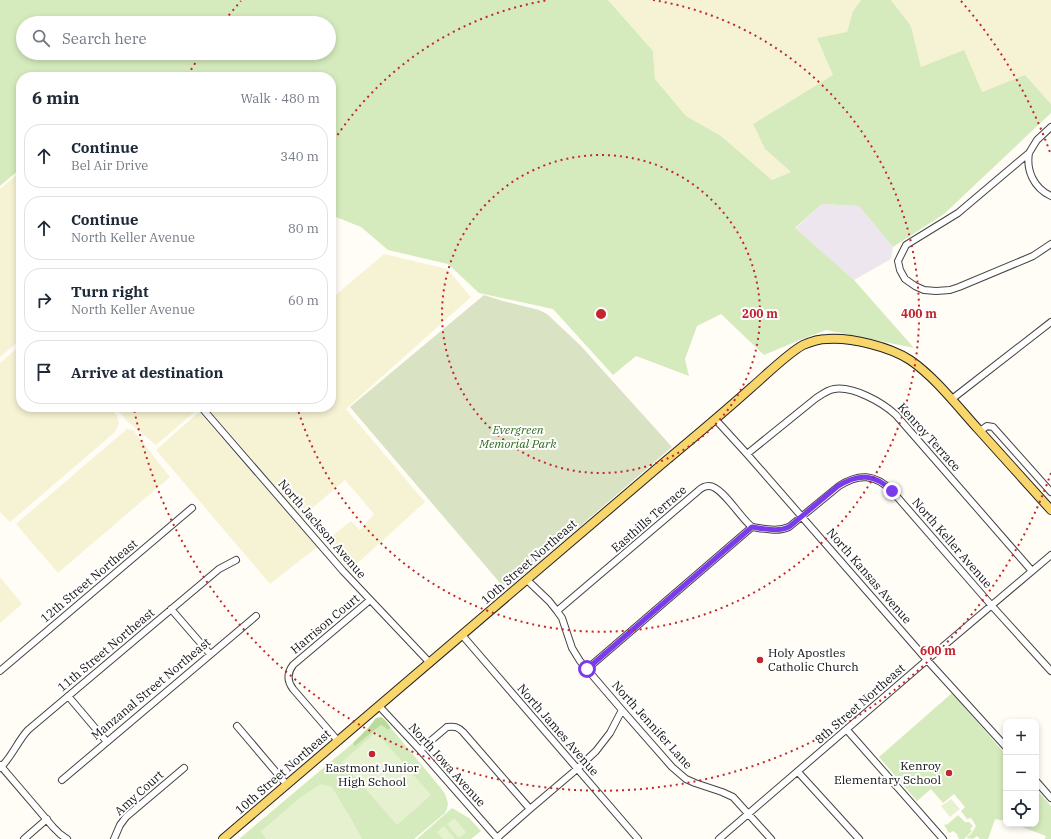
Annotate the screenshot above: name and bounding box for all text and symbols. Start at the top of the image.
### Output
search box [16,16,336,60]
icon: search [30,27,52,49]
text: Search here [62,29,147,48]
text: 6 min [32,87,80,109]
text: Walk · 480 m [241,90,320,107]
text: Continue [71,138,138,157]
icon: ahead [33,145,55,167]
text: 340 m [280,148,319,165]
text: Bel Air Drive [71,157,148,174]
text: Continue [71,210,138,229]
icon: ahead [33,217,55,239]
text: 80 m [288,220,319,237]
text: North Keller Avenue [71,229,195,246]
text: Turn right [71,282,149,301]
icon: right [33,289,55,311]
text: 60 m [288,292,319,309]
text: North Keller Avenue [71,301,195,318]
text: 200 m [742,306,778,321]
text: 400 m [901,306,937,321]
centre of rings [594,307,608,321]
icon: arrive [33,361,55,383]
text: Arrive at destination [71,363,223,382]
street label: Kenroy Terrace [895,399,964,474]
park label: Evergreen Memorial Park [478,422,557,451]
street label: North Jackson Avenue [275,476,370,581]
street label: Easthills Terrace [608,482,689,555]
route end [883,482,901,500]
street label: North Keller Avenue [909,495,996,591]
street label: 10th Street Northeast [478,516,580,607]
street label: North Kansas Avenue [824,525,915,627]
street label: 12th Street Northeast [37,536,140,625]
street label: Harrison Court [287,591,362,657]
street label: 11th Street Northeast [54,605,157,694]
street label: Manzanal Street Northeast [88,634,213,743]
text: 600 m [920,643,956,658]
place label: Holy Apostles Catholic Church [768,645,859,674]
marker: Holy Apostles Catholic Church [755,655,765,665]
route start [578,660,596,678]
street label: 8th Street Northeast [812,660,908,747]
street label: North Jennifer Lane [609,678,696,772]
street label: North James Avenue [514,681,602,779]
map controls [1003,719,1039,827]
button: + [1003,719,1039,755]
street label: North Iowa Avenue [406,720,489,810]
street label: 10th Street Northeast [232,726,334,817]
marker: Eastmont Junior High School [367,749,377,759]
button: − [1003,755,1039,791]
place label: Kenroy Elementary School [834,758,942,787]
place label: Eastmont Junior High School [325,760,419,789]
street label: Amy Court [111,767,166,818]
marker: Kenroy Elementary School [944,768,954,778]
button: locate [1003,791,1039,827]

